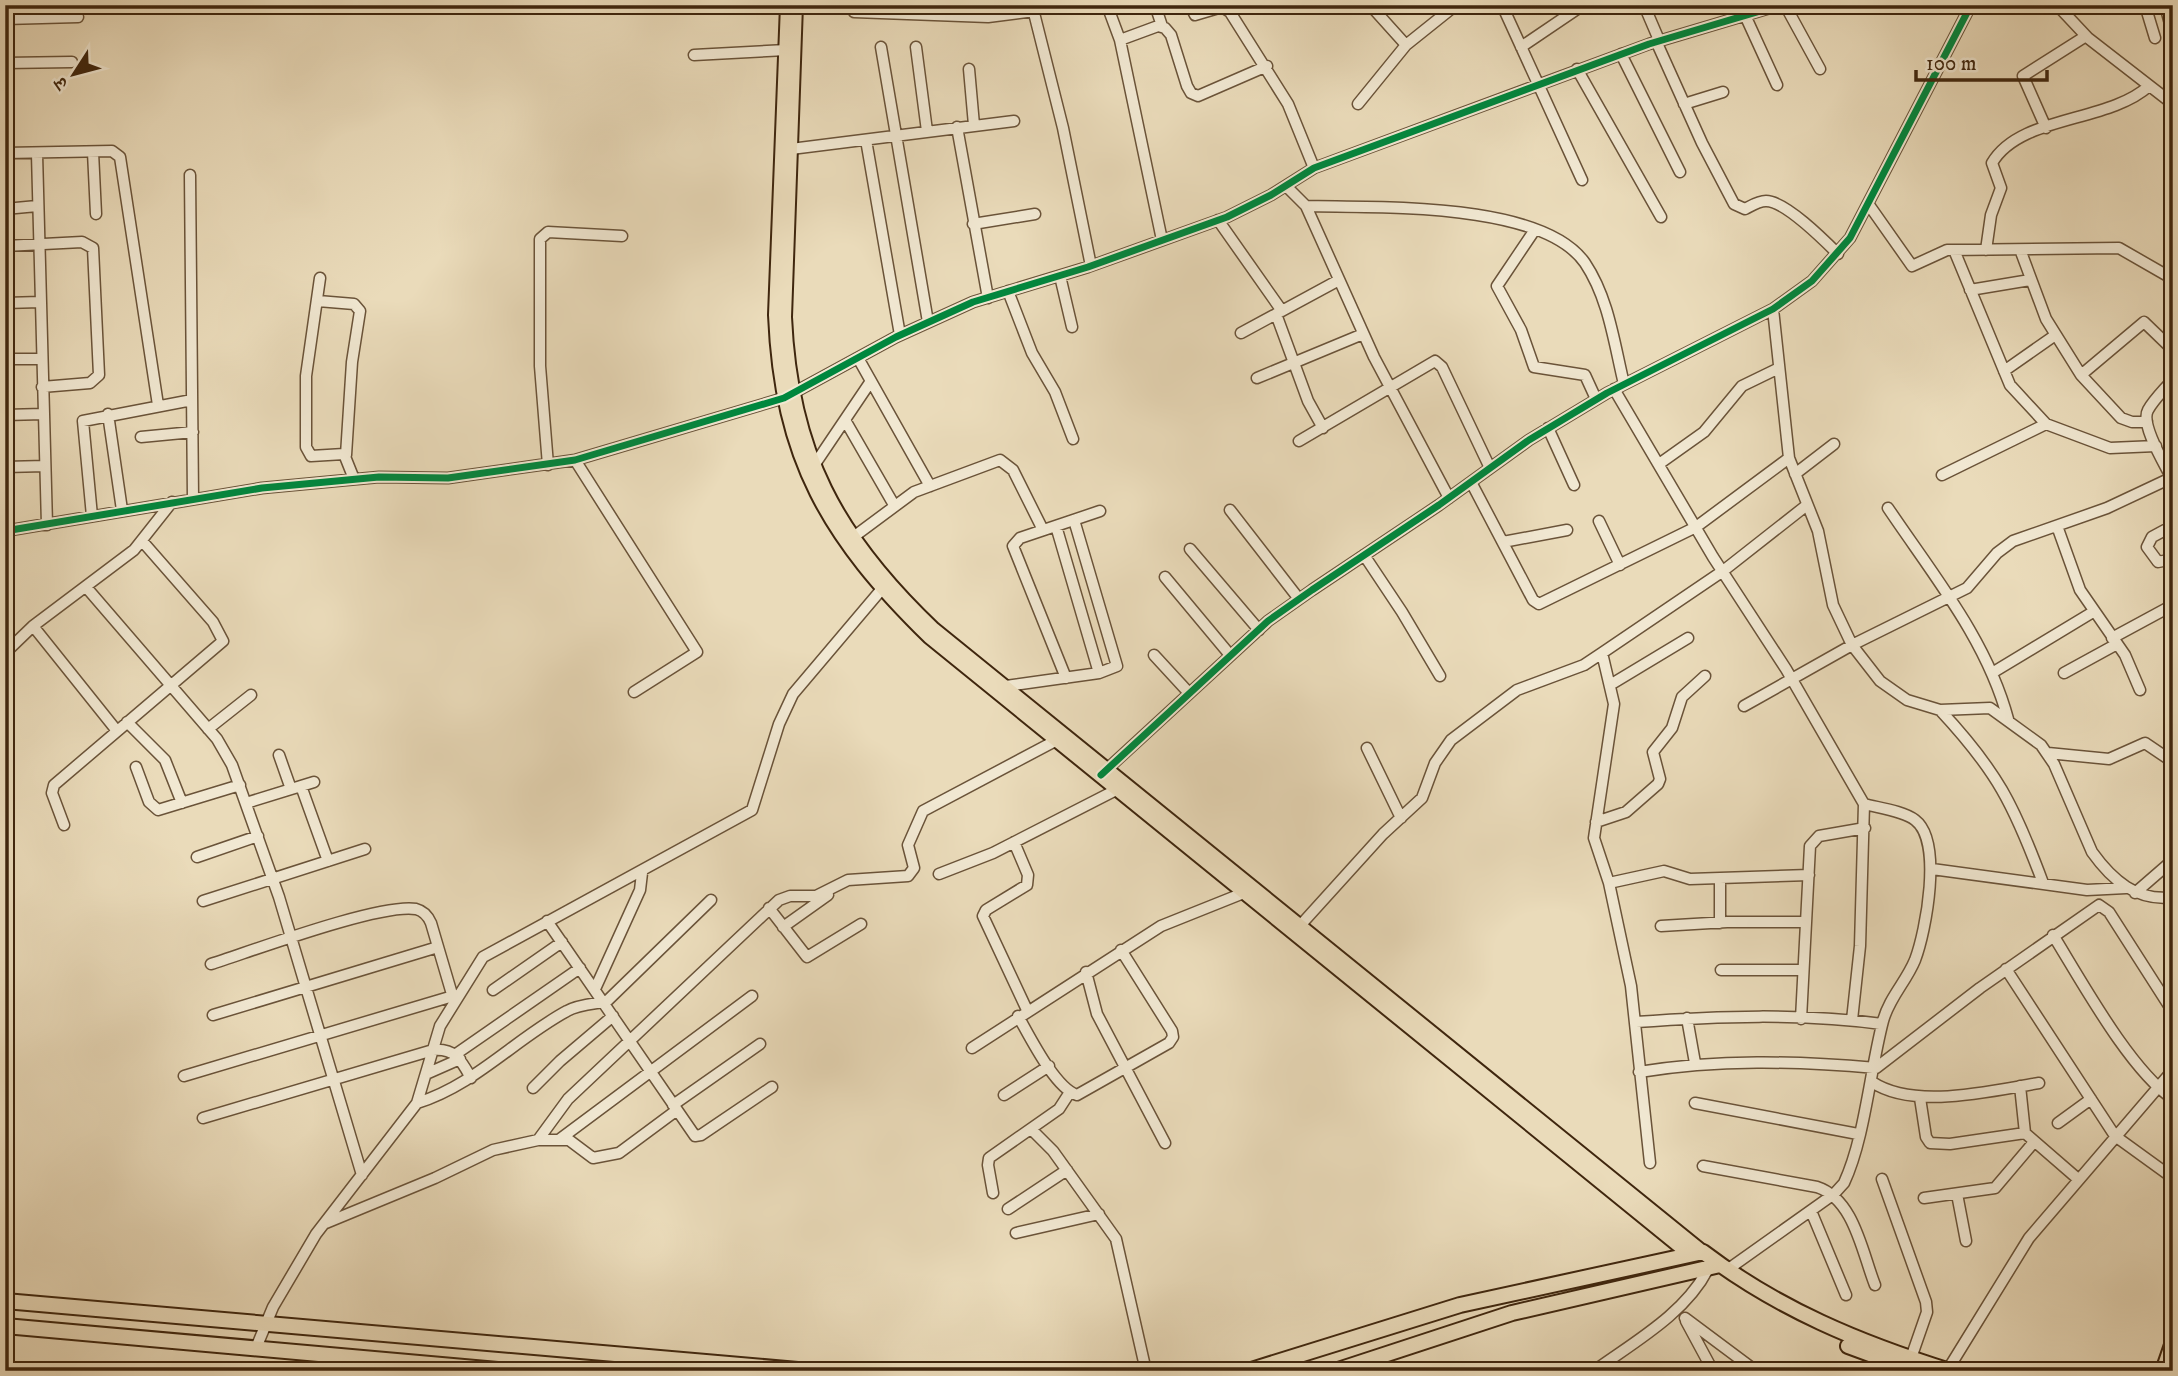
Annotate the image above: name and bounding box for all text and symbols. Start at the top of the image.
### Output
north arrow [38,38,108,108]
scale bar [1916,38,2047,82]
text: 100 m [1926,51,1977,77]
text: उ [49,71,75,95]

